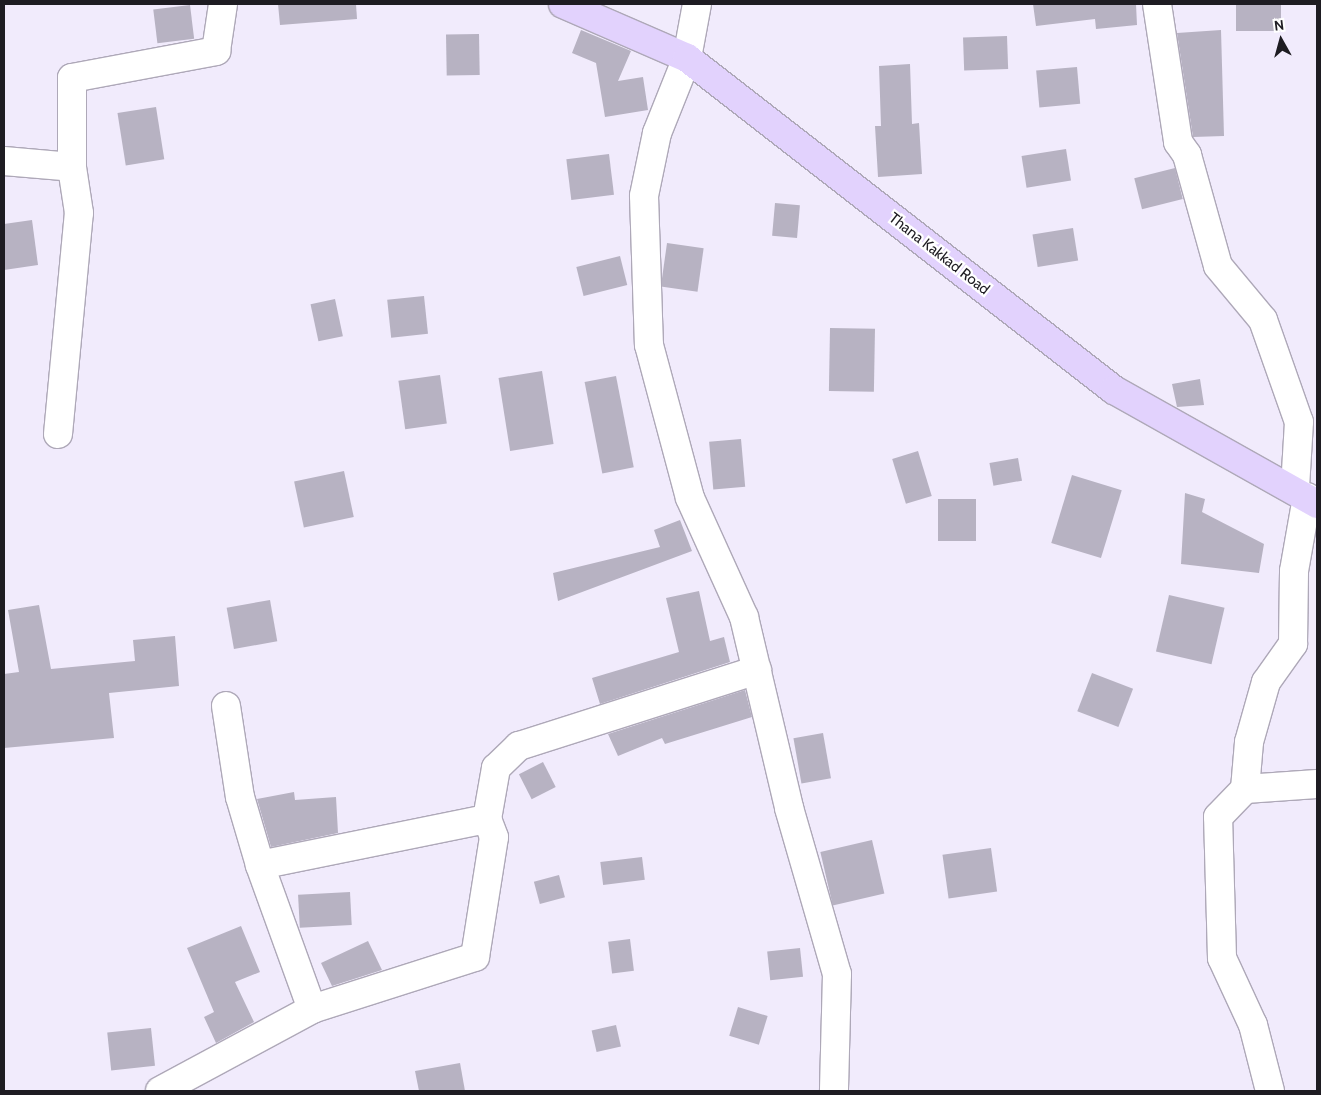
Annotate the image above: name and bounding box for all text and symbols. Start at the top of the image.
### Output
north arrow [1256,15,1306,65]
text: N [1273,16,1285,35]
street label: Thana Kakkad Road [885,209,993,299]

